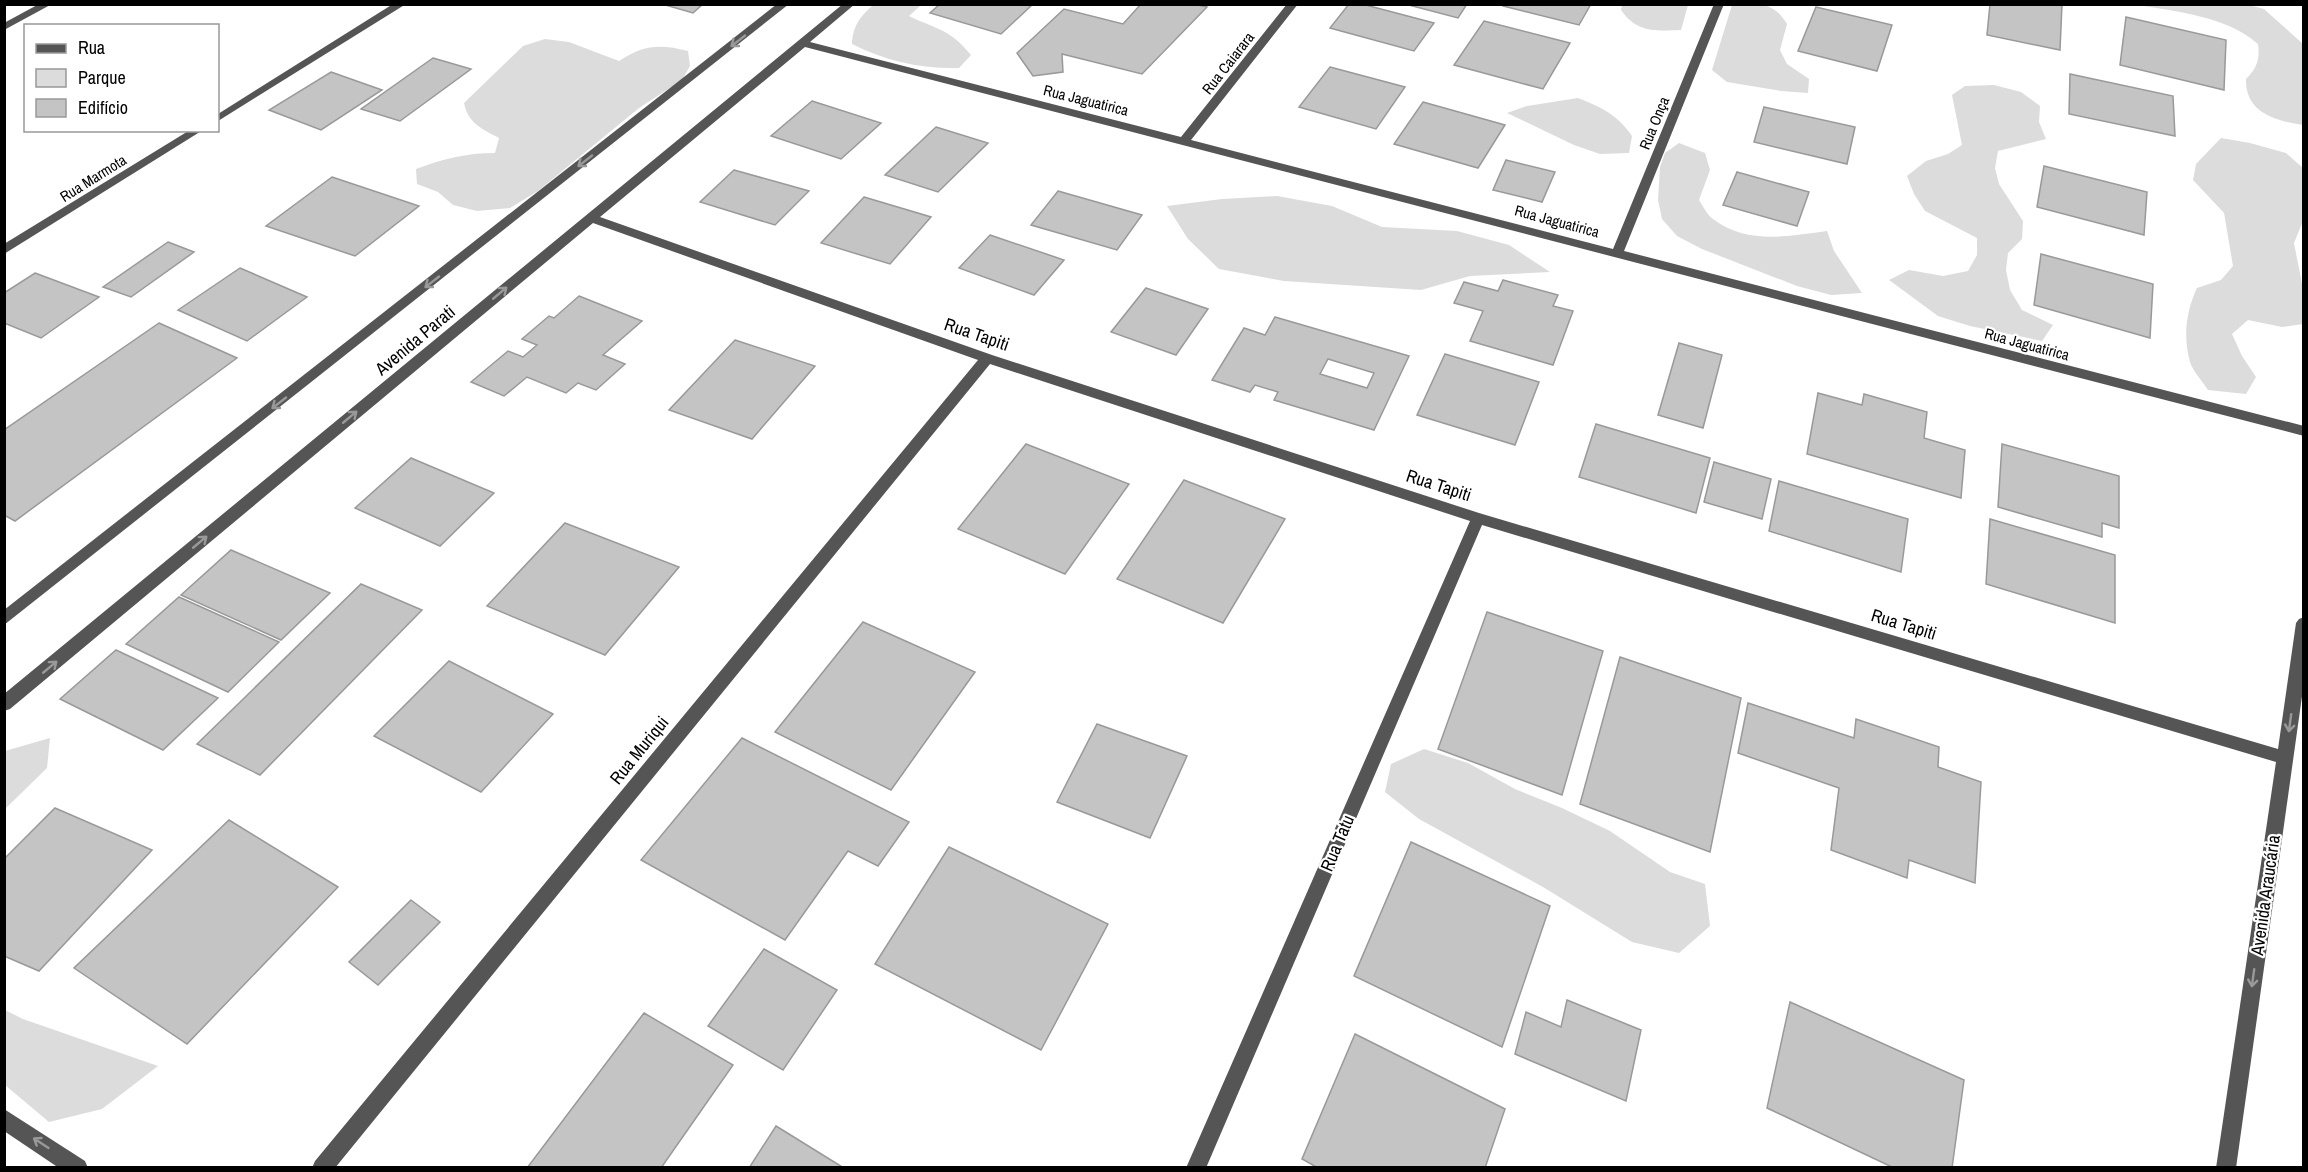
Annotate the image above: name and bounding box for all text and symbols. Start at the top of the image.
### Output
legend [24,24,219,132]
street label: Rua Caiarara [1197,27,1259,99]
one-way arrow [730,34,746,47]
text: Rua [78,35,105,60]
text: Parque [78,65,126,90]
street label: Rua Jaguatirica [1041,79,1131,121]
street label: Rua Onça [1634,93,1674,153]
text: Edifício [78,95,128,120]
street label: Rua Marmota [56,149,130,207]
one-way arrow [577,155,593,168]
street label: Rua Jaguatirica [1512,200,1602,242]
one-way arrow [424,276,440,289]
one-way arrow [491,287,507,300]
street label: Avenida Parati [369,299,460,382]
street label: Rua Tapiti [941,311,1013,357]
street label: Rua Jaguatirica [1982,323,2072,365]
one-way arrow [271,396,287,409]
one-way arrow [341,411,357,424]
street label: Rua Tapiti [1403,463,1475,507]
one-way arrow [191,536,207,549]
street label: Rua Tapiti [1868,602,1940,646]
one-way arrow [41,660,57,673]
street label: Rua Muriqui [604,711,674,789]
one-way arrow [2284,712,2295,732]
street label: Rua Tatu [1314,811,1360,875]
street label: Avenida Araucária [2244,833,2286,958]
one-way arrow [2248,968,2259,987]
one-way arrow [33,1137,50,1150]

